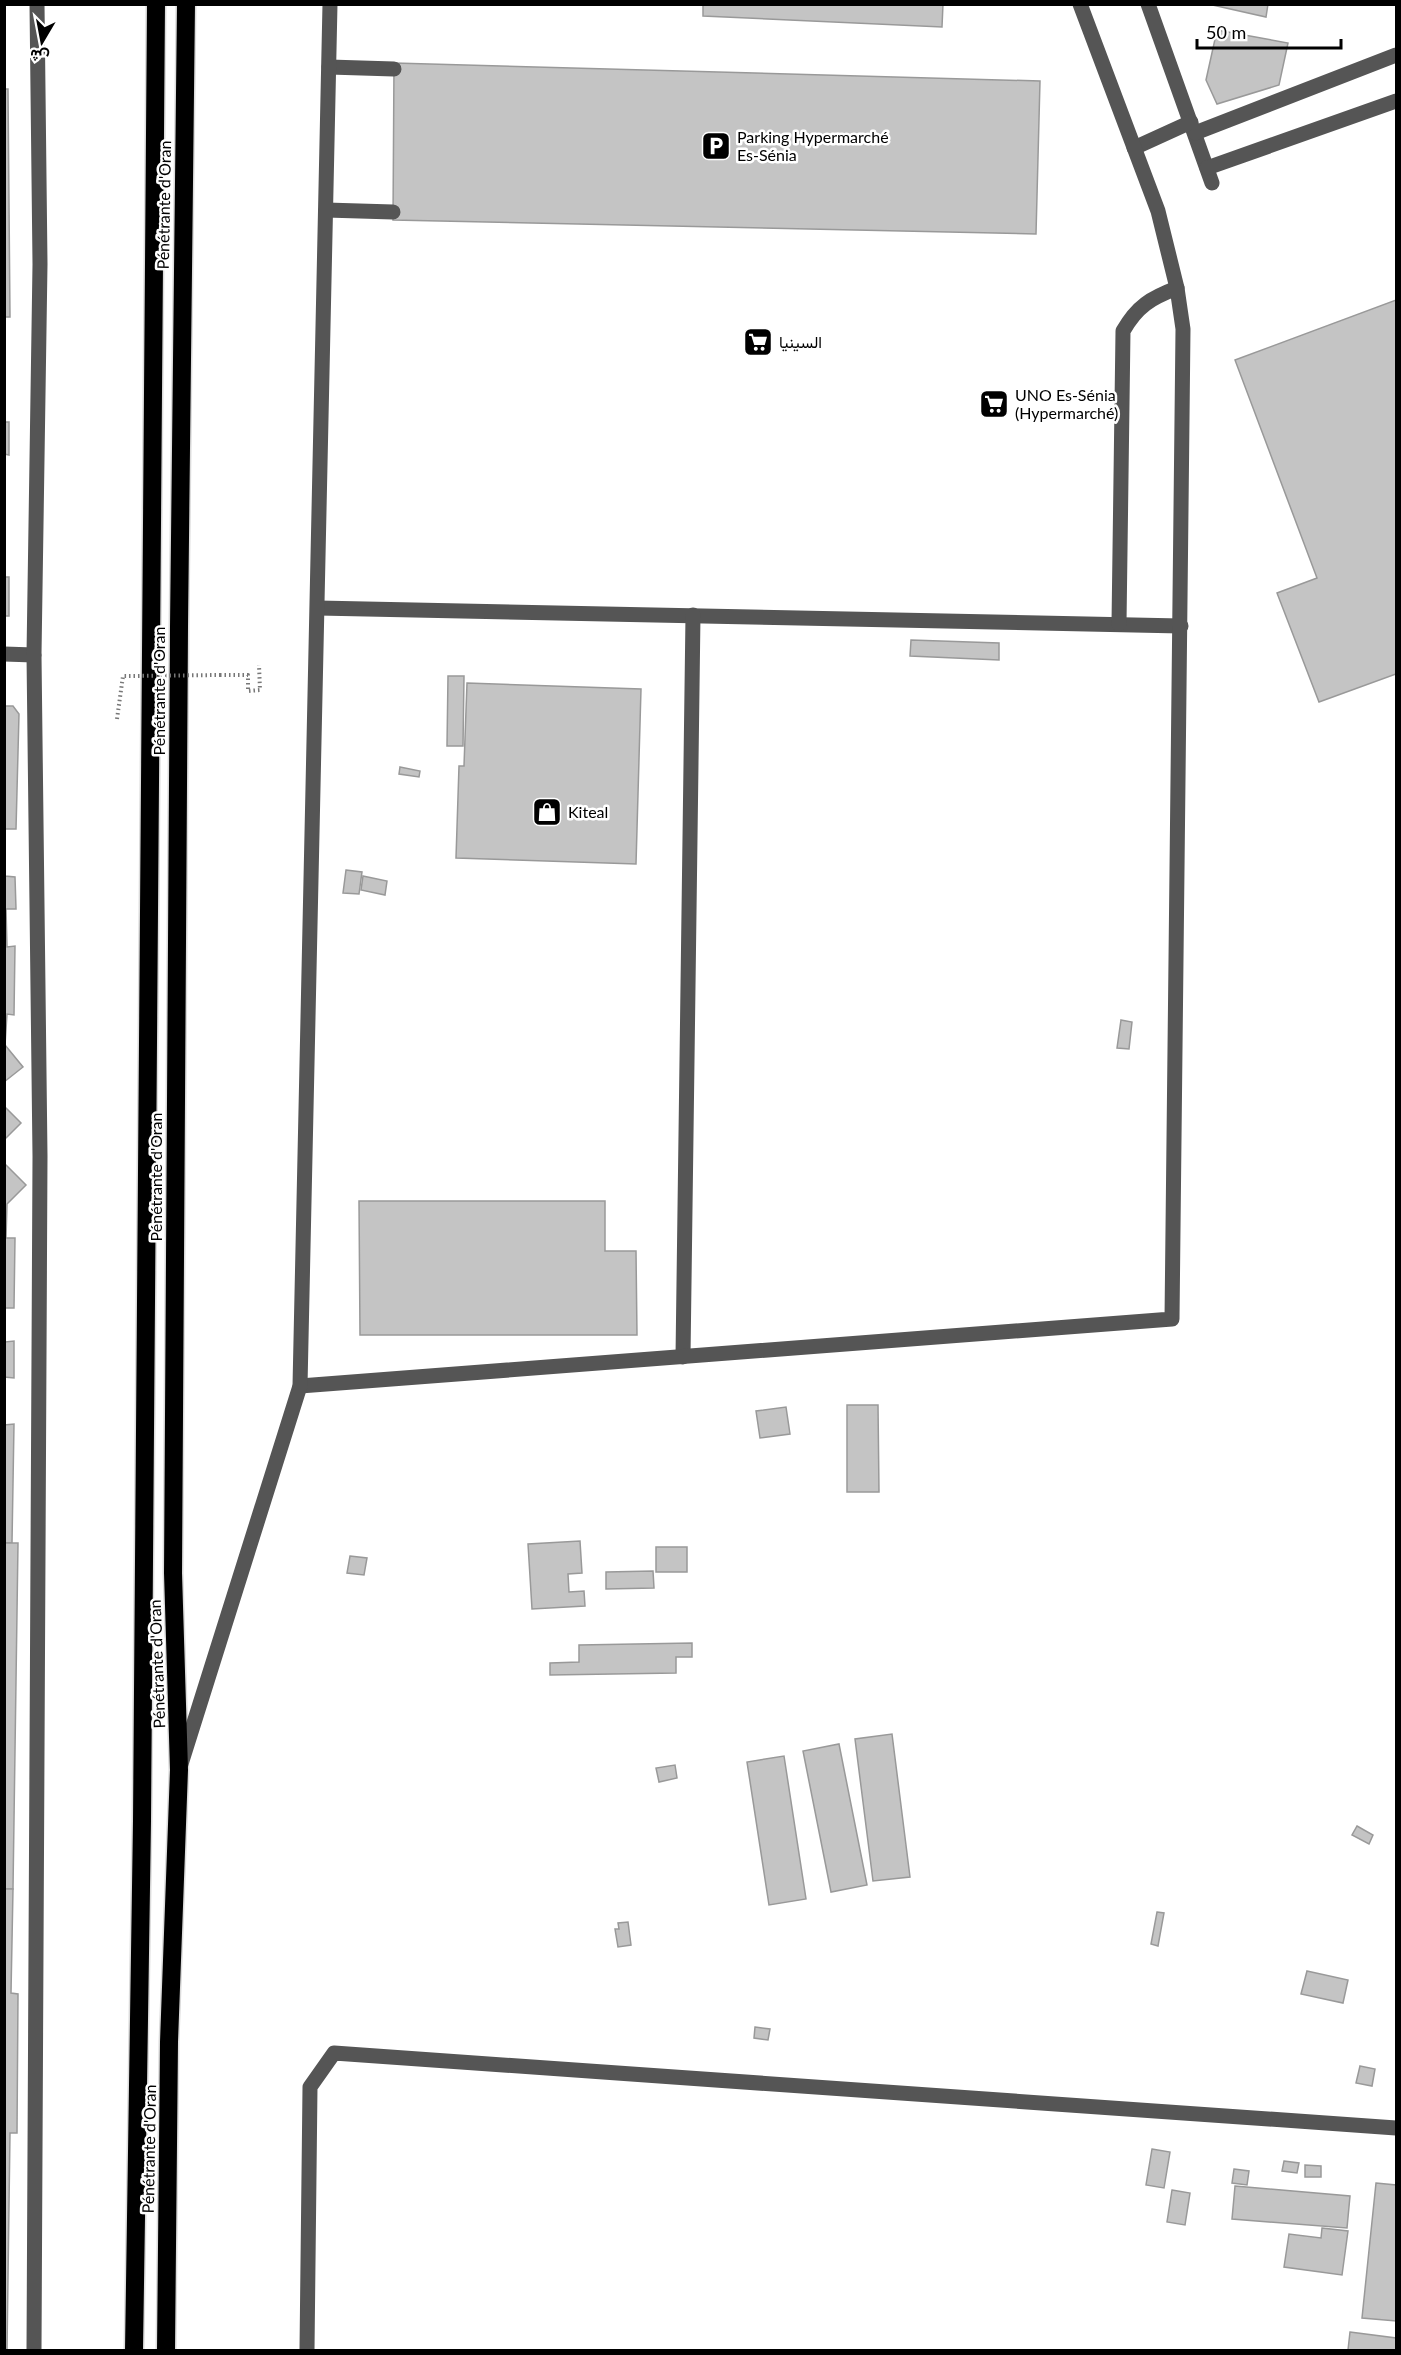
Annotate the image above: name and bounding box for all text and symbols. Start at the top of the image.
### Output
north arrow [12,12,72,72]
scale bar [1197,12,1341,50]
text: 50 m [1206,21,1246,43]
text: ش [28,45,51,68]
place label: Parking Hypermarché Es-Sénia [737,127,889,164]
parking icon: Parking Hypermarché Es-Sénia [700,130,732,162]
street label: Pénétrante d'Oran [153,140,174,270]
supermarket icon: السينيا [742,326,774,358]
place label: السينيا [779,332,822,352]
place label: UNO Es-Sénia (Hypermarché) [1015,385,1118,422]
supermarket icon: UNO Es-Sénia (Hypermarché) [978,388,1010,420]
street label: Pénétrante d'Oran [149,627,168,755]
shop icon: Kiteal [531,796,563,828]
place label: Kiteal [568,802,608,821]
street label: Pénétrante d'Oran [146,1113,165,1241]
street label: Pénétrante d'Oran [145,1599,168,1729]
street label: Pénétrante d'Oran [138,2084,159,2214]

